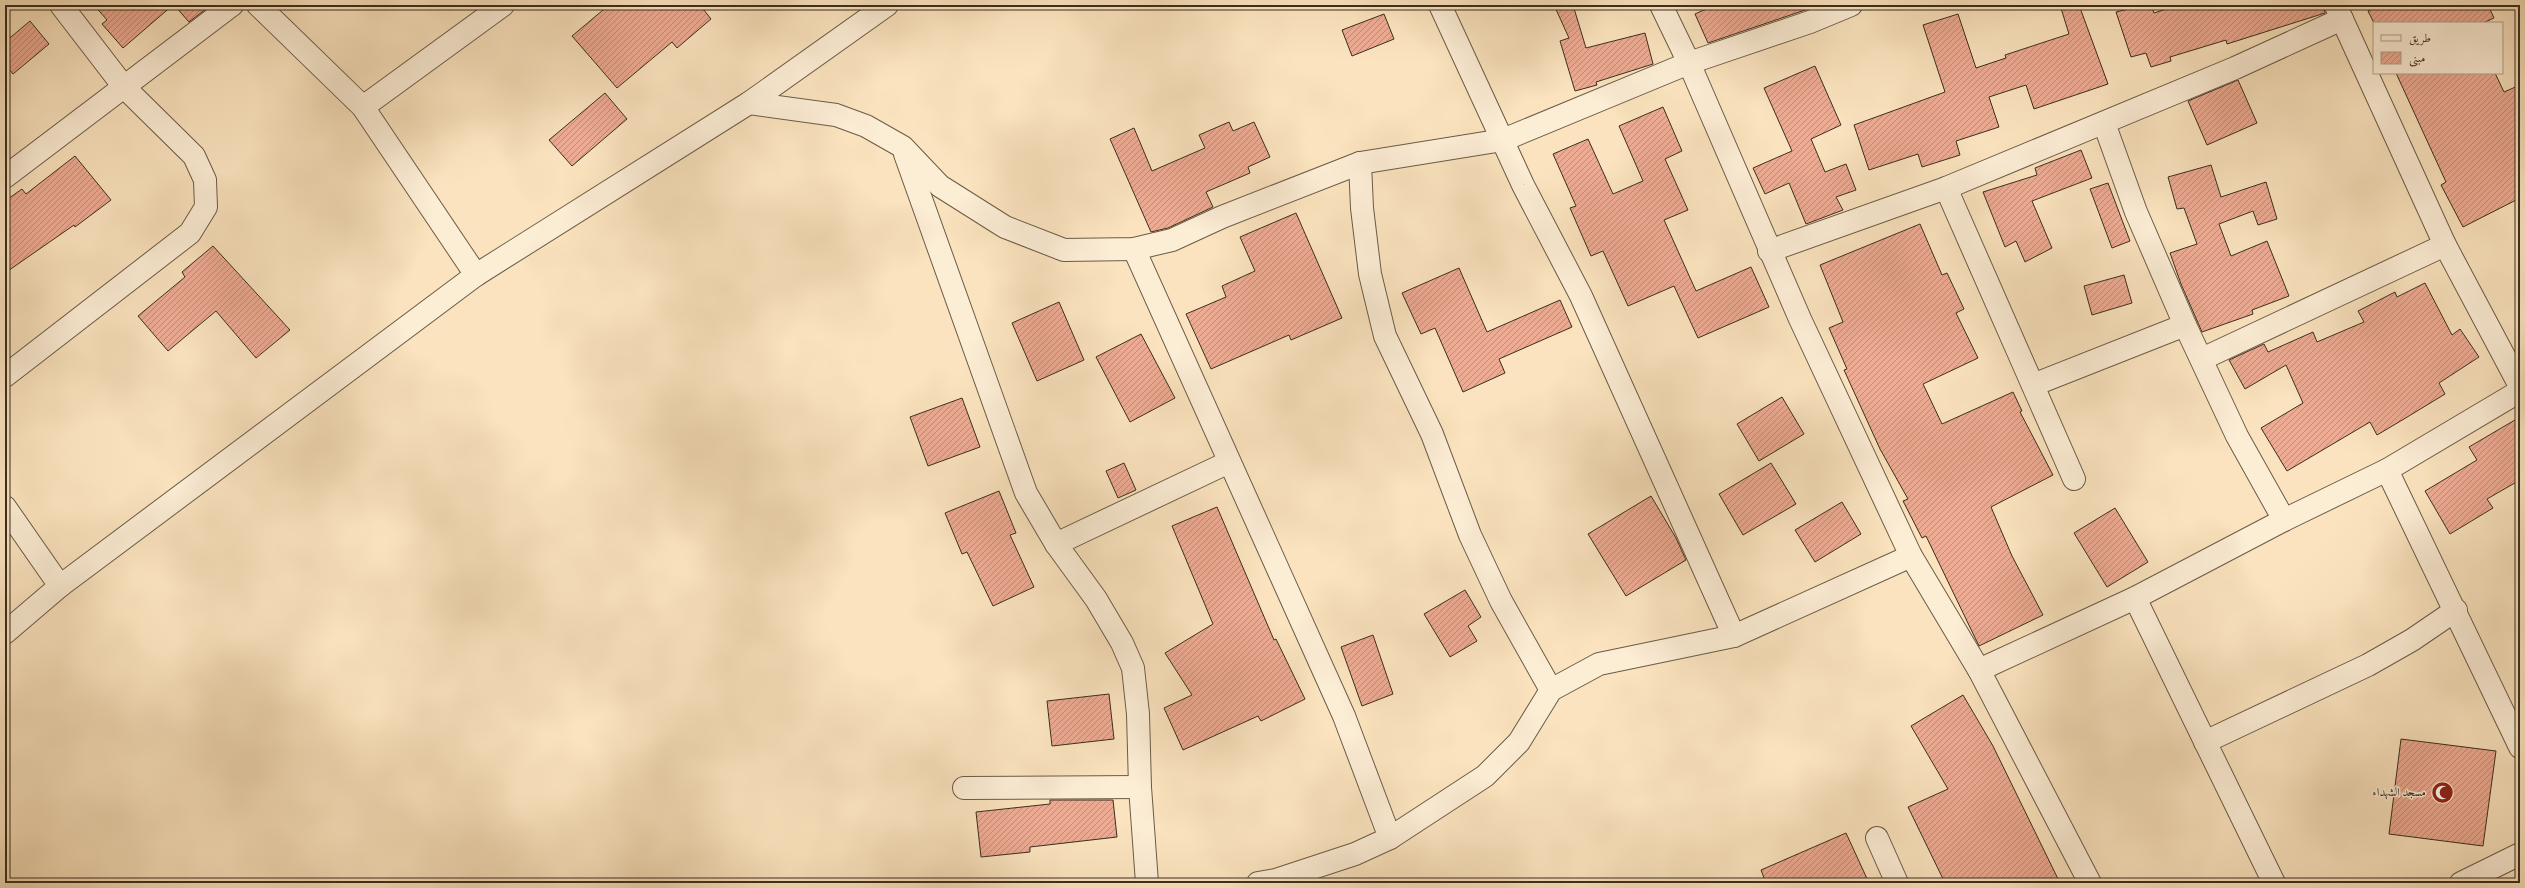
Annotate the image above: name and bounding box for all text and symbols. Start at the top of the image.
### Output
legend [2373,22,2503,74]
text: طريق [2409,31,2431,46]
text: مبنى [2409,51,2425,67]
mosque icon: مسجد الشهداء [2429,779,2455,805]
place label: مسجد الشهداء [2372,785,2426,800]

